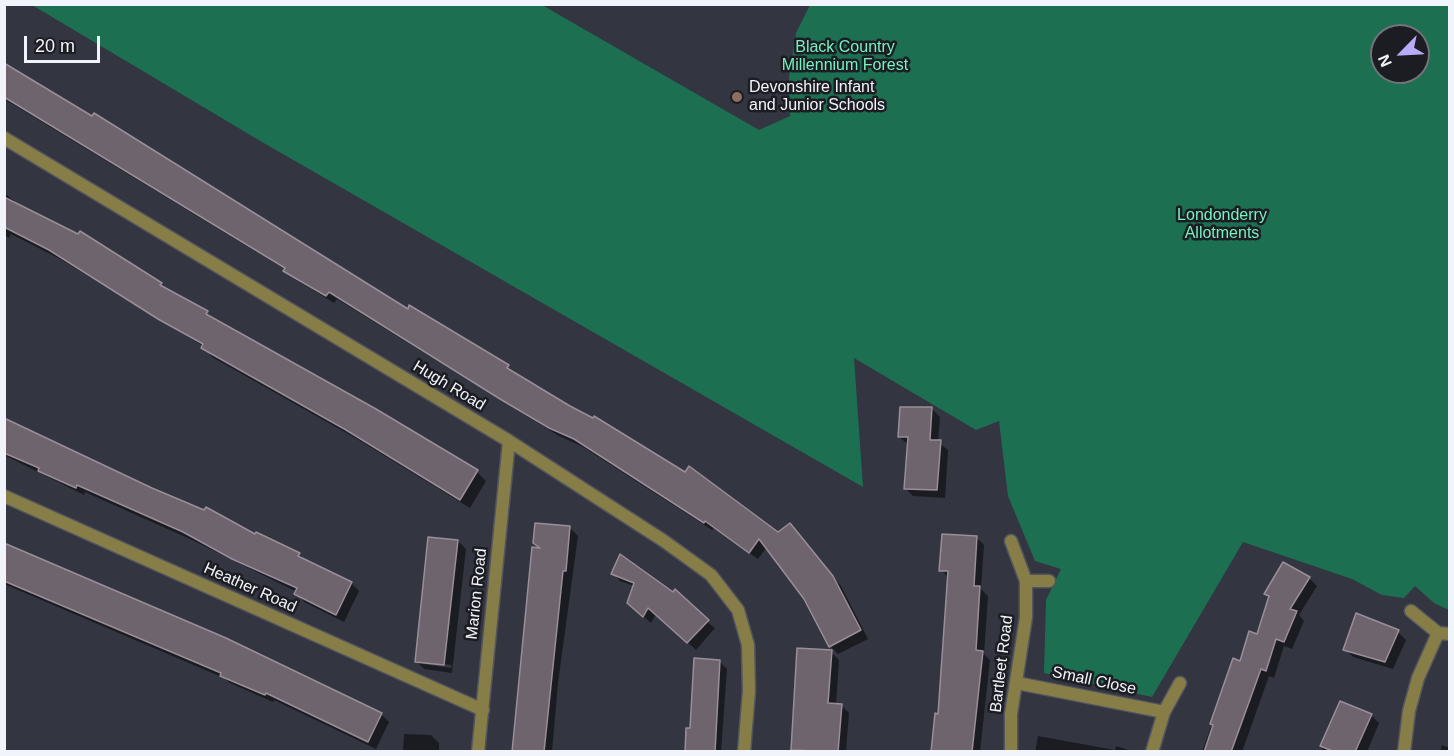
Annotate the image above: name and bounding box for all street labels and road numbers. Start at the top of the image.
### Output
street label: Hugh Road [409,357,489,415]
street label: Marion Road [463,547,491,641]
street label: Heather Road [201,559,299,617]
street label: Bartleet Road [987,614,1017,714]
street label: Small Close [1050,663,1138,699]

